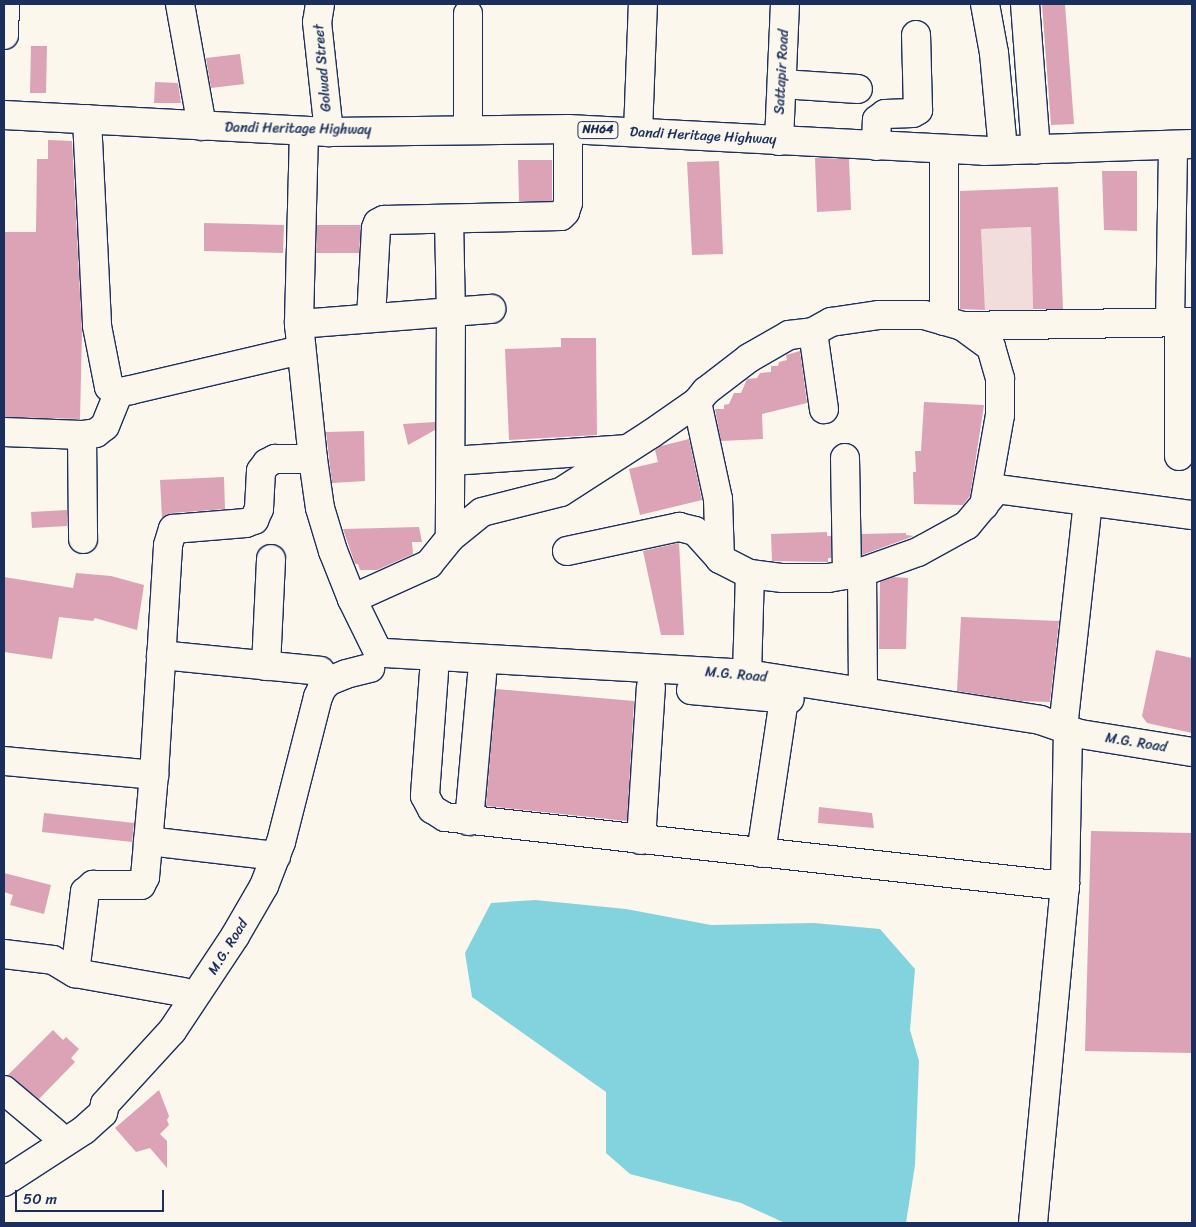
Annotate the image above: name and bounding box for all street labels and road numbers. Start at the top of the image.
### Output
street label: Golwad Street [311,23,335,113]
street label: Sattapir Road [771,29,793,115]
street label: Dandi Heritage Highway [224,119,372,139]
road number: NH64 [577,120,619,140]
street label: Dandi Heritage Highway [629,124,777,148]
street label: M.G. Road [704,664,768,686]
street label: M.G. Road [1104,730,1168,756]
street label: M.G. Road [204,916,252,978]

